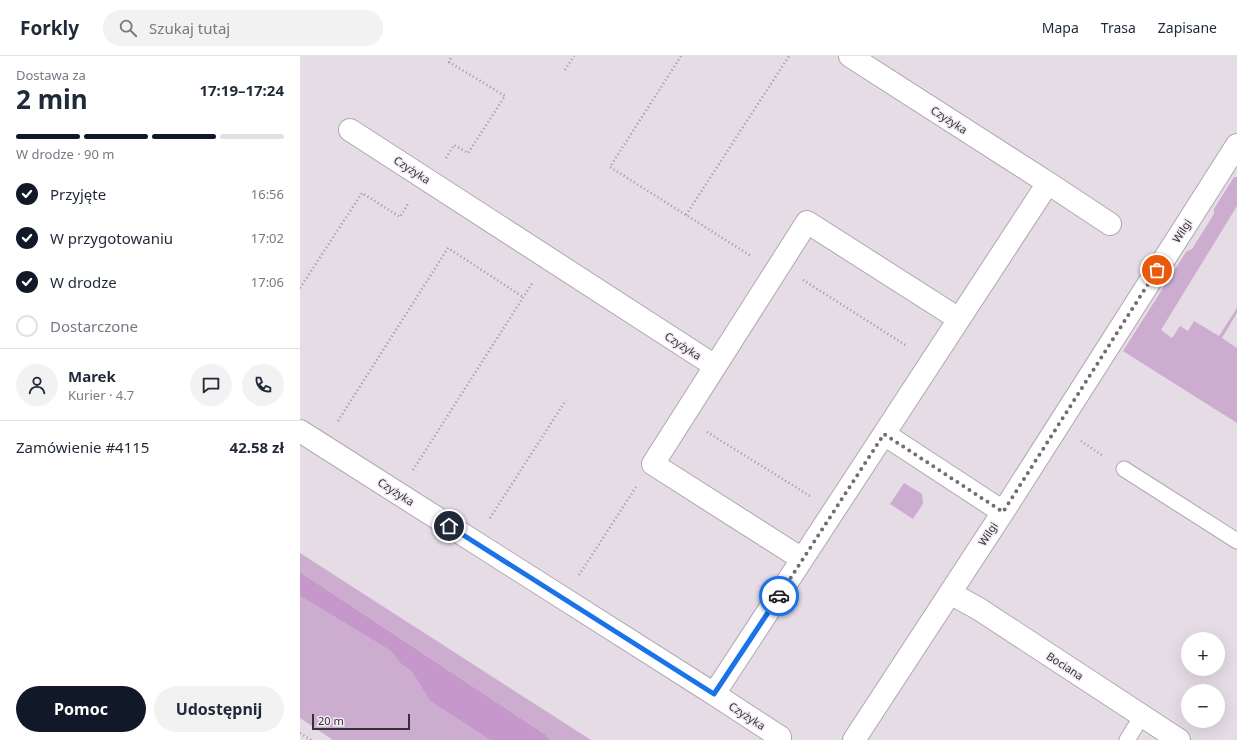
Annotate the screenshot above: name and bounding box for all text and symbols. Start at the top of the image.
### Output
search box [103,10,383,46]
text: Forkly [20,15,79,41]
icon: search [117,17,139,39]
text: Szukaj tutaj [149,18,230,38]
text: Mapa [1042,18,1079,37]
text: Trasa [1101,18,1136,37]
text: Zapisane [1158,18,1217,37]
text: Dostawa za [16,66,86,84]
text: 17:19–17:24 [199,80,284,100]
text: 2 min [16,81,88,117]
street label: Czyżyka [928,102,970,137]
text: W drodze · 90 m [16,145,115,163]
street label: Czyżyka [391,152,433,187]
icon: check [16,183,38,205]
text: Przyjęte [50,184,106,204]
text: 16:56 [251,185,284,203]
street label: Wilgi [1168,216,1195,246]
icon: check [16,227,38,249]
text: W przygotowaniu [50,228,173,248]
text: 17:02 [251,229,284,247]
pin [1140,253,1174,287]
icon: bag [1146,259,1168,281]
icon: check [16,271,38,293]
text: W drodze [50,272,117,292]
text: 17:06 [251,273,284,291]
text: Dostarczone [50,316,138,336]
street label: Czyżyka [662,328,704,363]
button: person [16,364,58,406]
button: chat [190,364,232,406]
button: phone [242,364,284,406]
text: Marek [68,366,116,386]
text: Kurier · 4.7 [68,386,134,404]
text: Zamówienie #4115 [16,437,149,457]
text: 42.58 zł [230,437,284,457]
street label: Czyżyka [375,474,417,509]
pin [432,509,466,543]
icon: home [438,515,460,537]
street label: Wilgi [974,519,1001,549]
courier [759,576,799,616]
icon: car [768,585,790,607]
map controls [1181,632,1225,728]
button: + [1181,632,1225,676]
street label: Bociana [1044,648,1087,683]
button: − [1181,684,1225,728]
button: Pomoc [16,686,146,732]
button: Udostępnij [154,686,284,732]
street label: Czyżyka [726,698,768,733]
scale bar [312,712,410,731]
text: 20 m [318,713,344,728]

